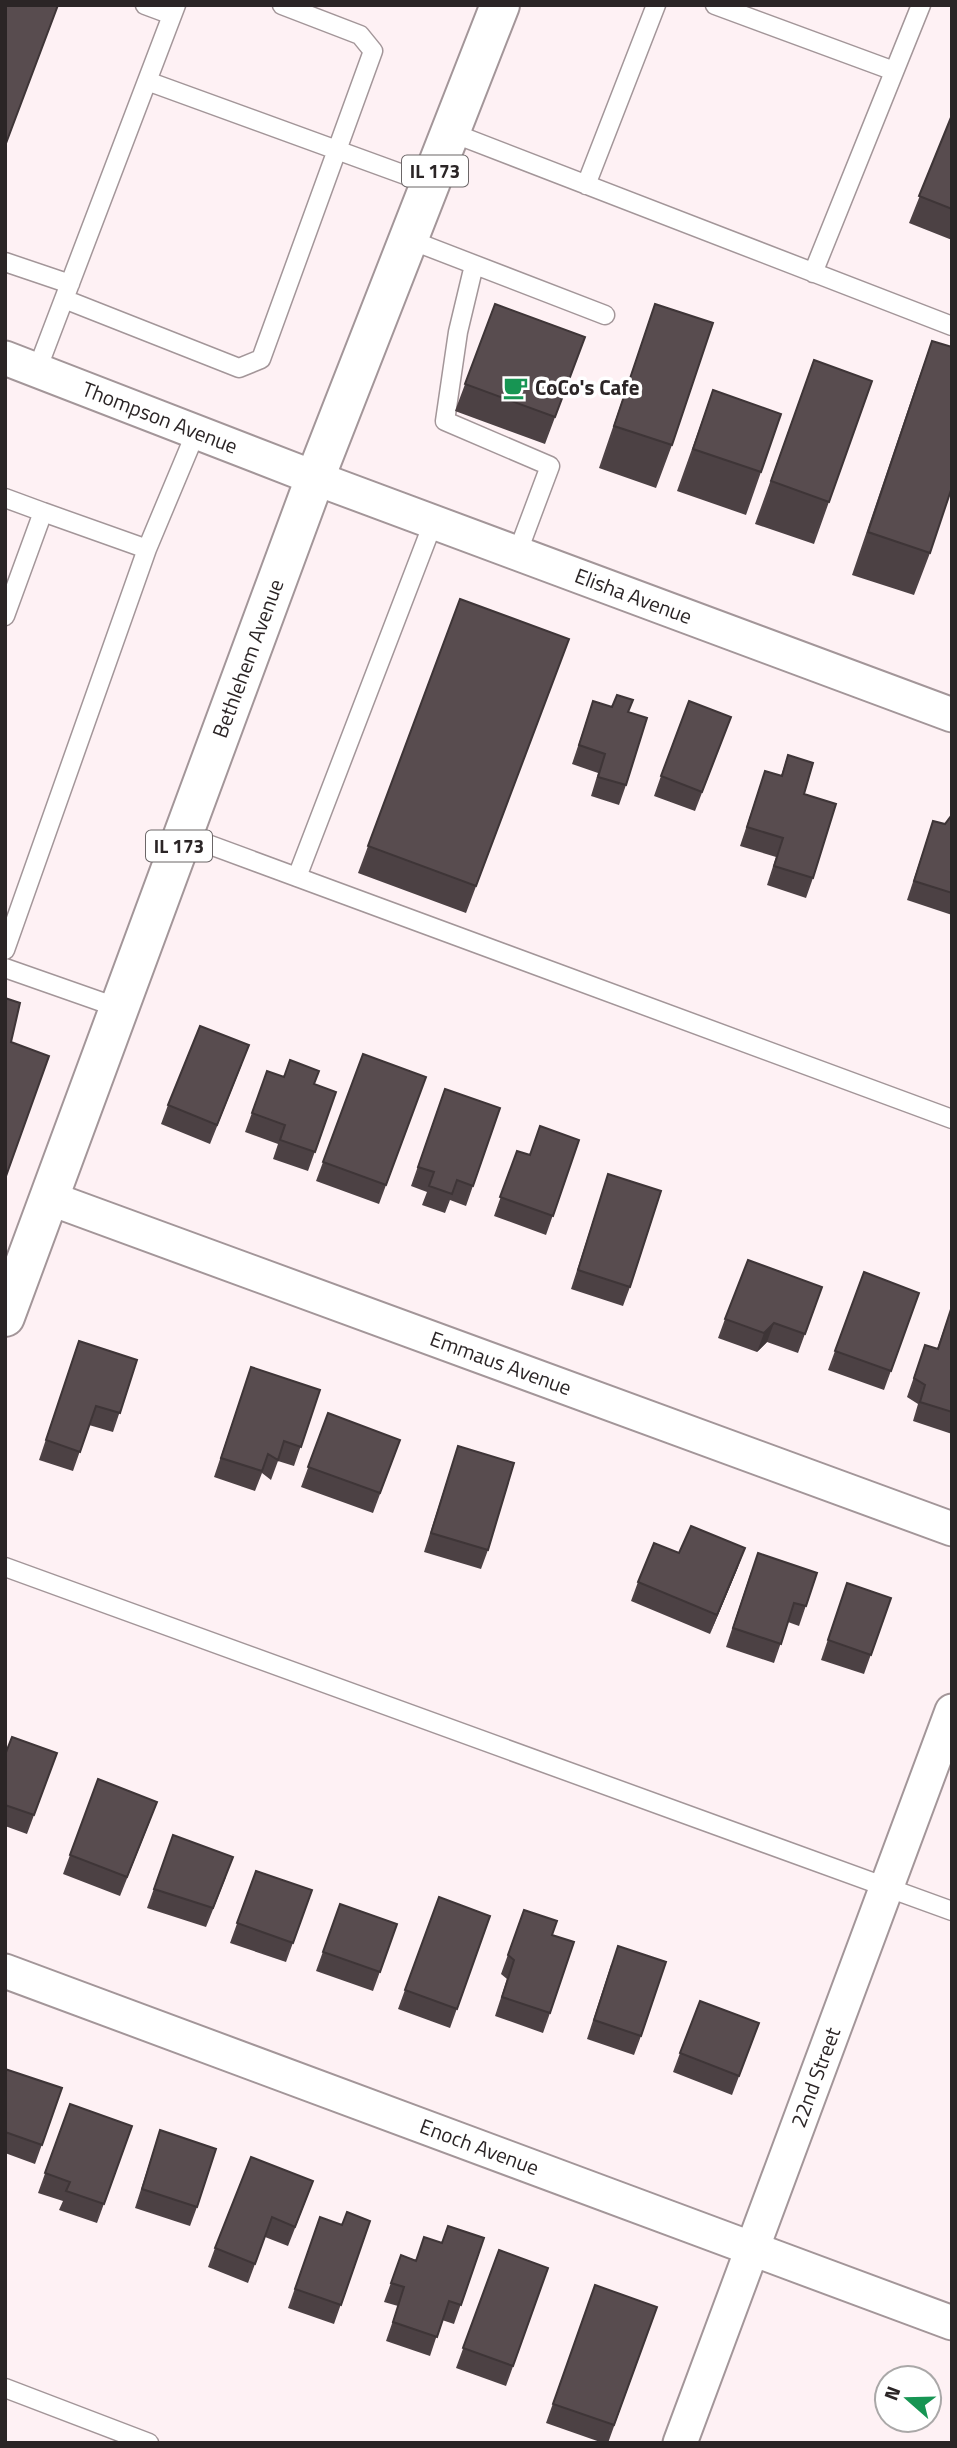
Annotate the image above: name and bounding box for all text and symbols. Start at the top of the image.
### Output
road number: IL 173 [402,155,468,186]
place label: CoCo's Cafe [535,371,639,403]
street label: Thompson Avenue [78,372,243,462]
cafe icon: CoCo's Cafe [501,374,529,402]
street label: Elisha Avenue [570,559,697,632]
street label: Bethlehem Avenue [203,574,291,742]
road number: IL 173 [146,831,212,862]
street label: Emmaus Avenue [426,1322,576,1403]
street label: 22nd Street [782,2022,848,2132]
street label: Enoch Avenue [416,2110,544,2183]
north arrow [873,2364,943,2434]
text: N [876,2382,907,2404]

